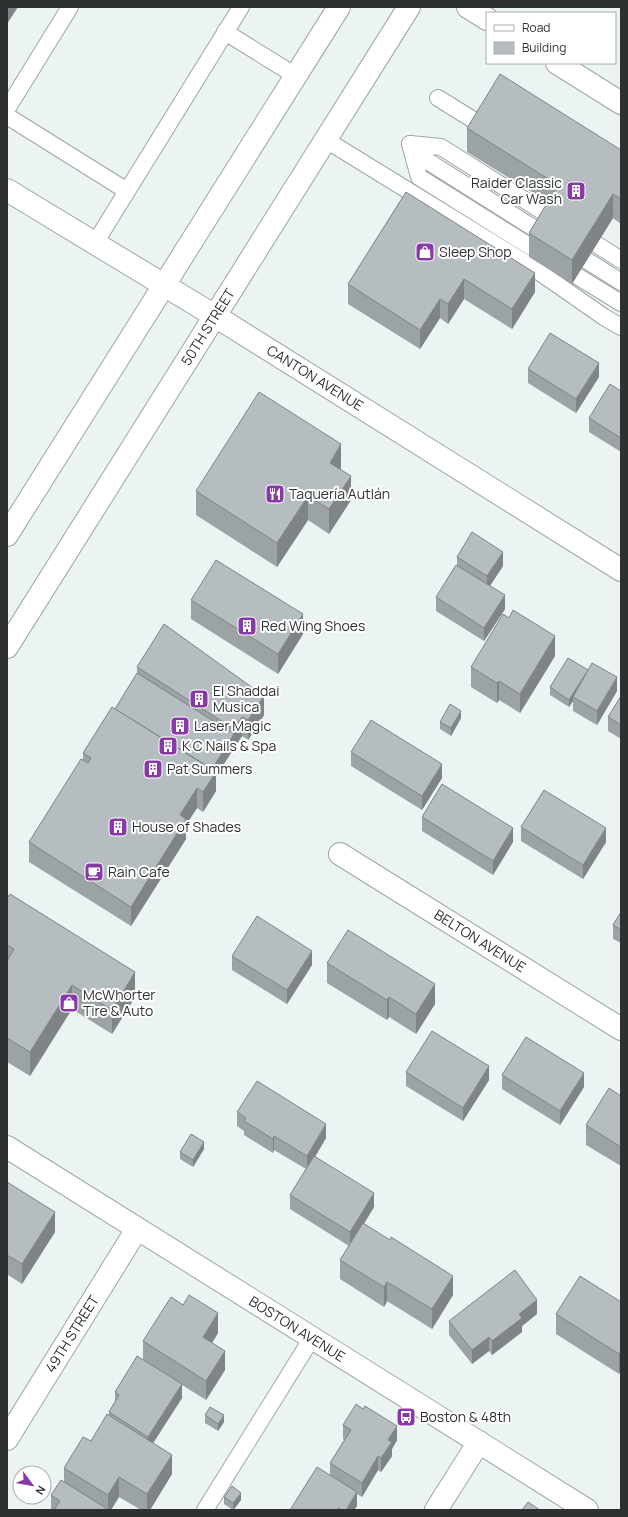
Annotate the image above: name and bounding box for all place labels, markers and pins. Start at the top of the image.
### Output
place label: Raider Classic Car Wash [471,173,562,208]
building icon: Raider Classic Car Wash [565,180,587,202]
shop icon: Sleep Shop [414,241,436,263]
place label: Sleep Shop [439,242,512,261]
restaurant icon: Taquería Autlán [264,483,286,505]
place label: Taquería Autlán [289,484,390,503]
building icon: Red Wing Shoes [236,615,258,637]
place label: Red Wing Shoes [261,616,365,635]
place label: El Shaddai Musica [213,681,279,716]
building icon: El Shaddai Musica [188,688,210,710]
building icon: Laser Magic [169,715,191,737]
place label: Laser Magic [194,716,271,735]
building icon: K C Nails & Spa [157,735,179,757]
place label: K C Nails & Spa [182,736,276,755]
building icon: Pat Summers [142,758,164,780]
place label: Pat Summers [167,759,252,778]
building icon: House of Shades [107,816,129,838]
place label: House of Shades [132,817,241,836]
cafe icon: Rain Cafe [83,861,105,883]
place label: Rain Cafe [108,862,170,881]
place label: McWhorter Tire & Auto [83,985,155,1020]
shop icon: McWhorter Tire & Auto [58,992,80,1014]
bus stop icon: Boston & 48th [395,1406,417,1428]
place label: Boston & 48th [420,1407,511,1426]

